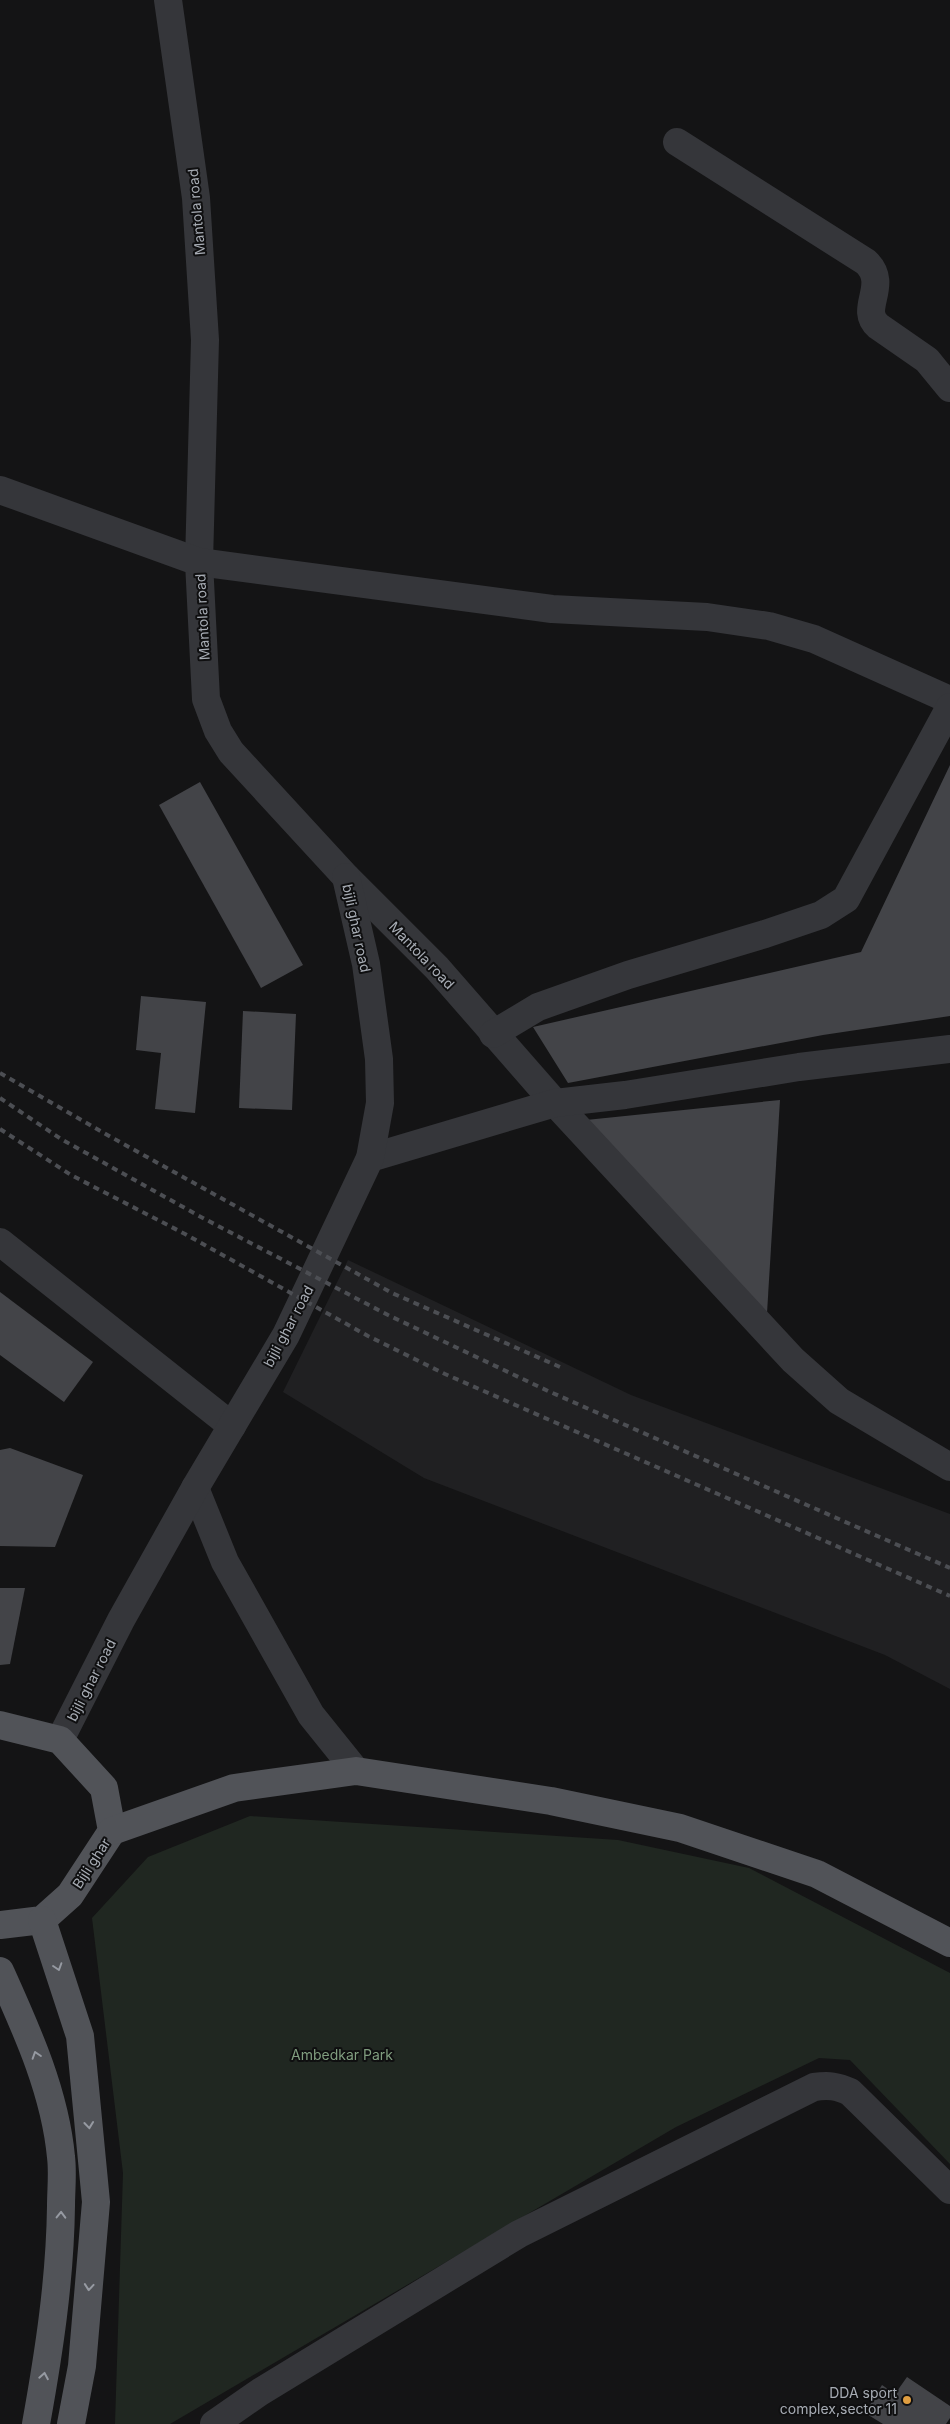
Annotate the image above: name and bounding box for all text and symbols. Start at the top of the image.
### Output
street label: Mantola road [184,168,208,256]
street label: Mantola road [191,573,213,661]
street label: bijli ghar road [339,882,375,974]
street label: Mantola road [386,918,458,992]
street label: bijli ghar road [259,1282,317,1370]
street label: bijli ghar road [63,1636,119,1724]
street label: Bijli ghar [68,1835,114,1891]
one-way arrow [52,1962,62,1970]
park label: Ambedkar Park [291,2046,393,2063]
one-way arrow [32,2052,42,2060]
one-way arrow [83,2121,94,2129]
one-way arrow [55,2210,66,2218]
one-way arrow [84,2283,95,2291]
one-way arrow [39,2372,49,2380]
place label: DDA sport complex,sector 11 [780,2384,897,2417]
marker: DDA sport complex,sector 11 [901,2394,913,2406]

